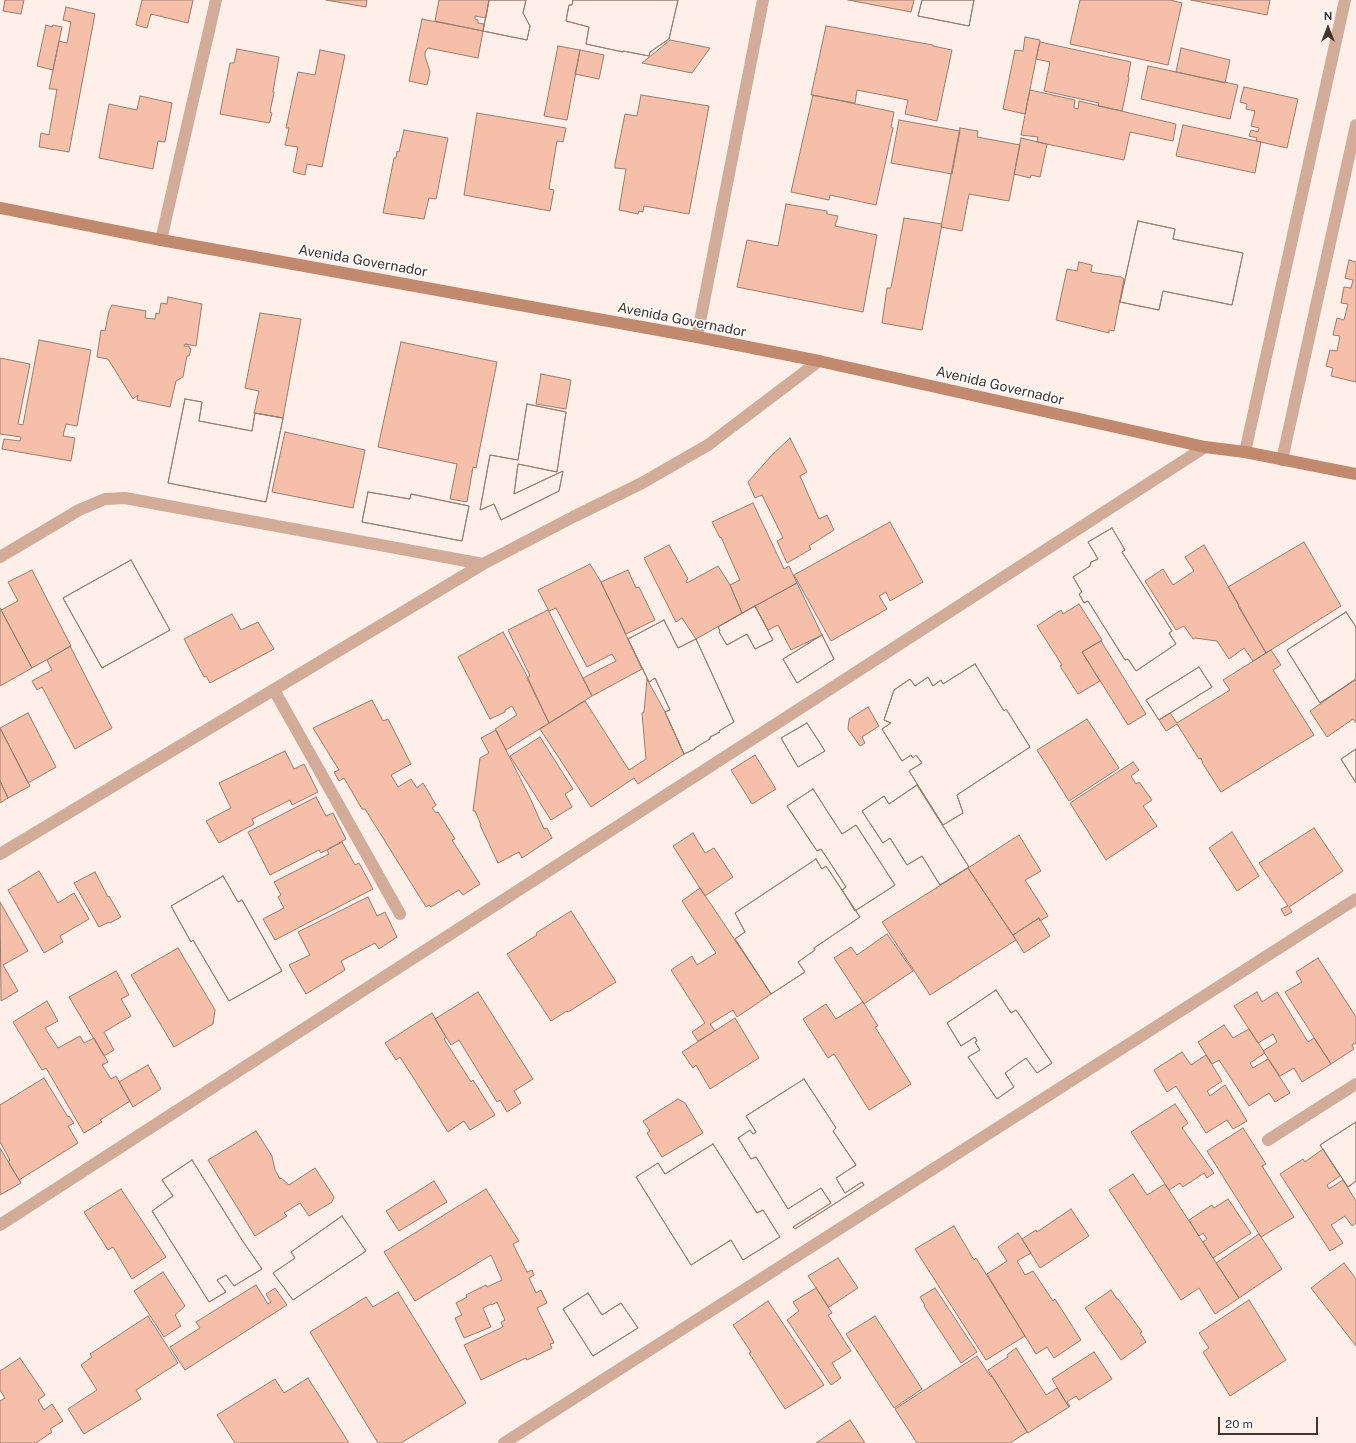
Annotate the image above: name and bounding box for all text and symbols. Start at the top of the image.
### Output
north arrow [1308,8,1348,48]
text: N [1324,10,1332,22]
street label: Avenida Governador [297,241,429,281]
street label: Avenida Governador [616,299,748,341]
street label: Avenida Governador [934,363,1066,409]
scale bar [1220,1409,1320,1435]
text: 20 m [1225,1417,1253,1431]

